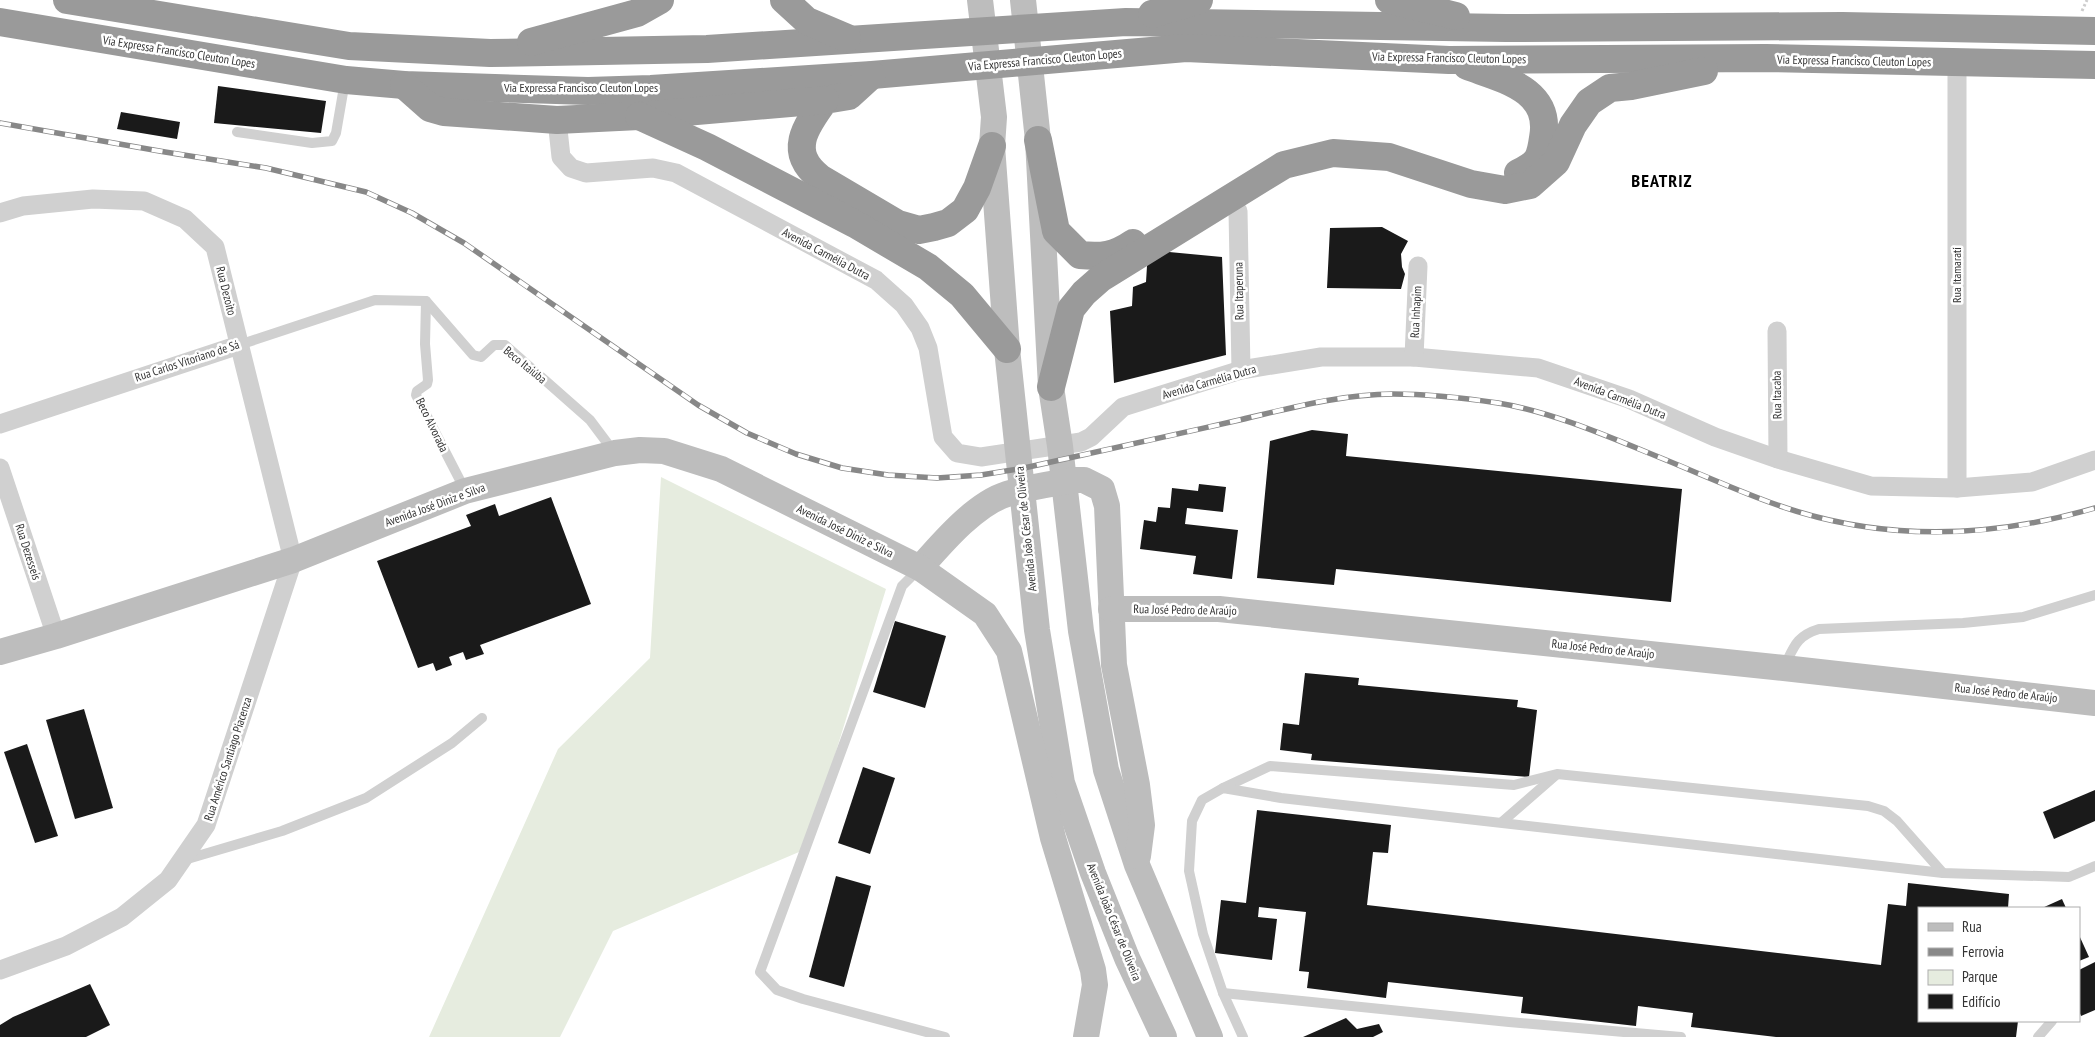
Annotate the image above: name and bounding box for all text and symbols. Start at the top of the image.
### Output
street label: Via Expressa Francisco Cleuton Lopes [101,32,256,71]
street label: Via Expressa Francisco Cleuton Lopes [967,45,1122,74]
street label: Via Expressa Francisco Cleuton Lopes [1371,49,1526,66]
street label: Via Expressa Francisco Cleuton Lopes [1776,52,1931,69]
street label: Via Expressa Francisco Cleuton Lopes [503,80,658,95]
district label: BEATRIZ [1631,169,1693,192]
street label: Avenida Carmélia Dutra [780,224,873,283]
street label: Rua Itamarati [1949,247,1964,303]
street label: Rua Itaperuna [1230,262,1247,320]
street label: Rua Dezoito [213,265,240,317]
street label: Rua Inhapim [1407,285,1424,338]
street label: Rua Carlos Vitoriano de Sá [133,337,241,384]
street label: Beco Itaiúba [501,343,550,387]
street label: Avenida Carmélia Dutra [1160,361,1258,402]
street label: Rua Itacaba [1769,371,1784,419]
street label: Avenida Carmélia Dutra [1572,373,1668,422]
street label: Beco Alvorada [413,395,452,454]
street label: Avenida João César de Oliveira [1011,466,1040,592]
street label: Avenida José Diniz e Silva [383,479,487,530]
street label: Avenida José Diniz e Silva [794,501,896,561]
street label: Rua Dezesseis [12,522,45,582]
street label: Rua José Pedro de Araújo [1133,601,1237,618]
street label: Rua José Pedro de Araújo [1551,636,1655,661]
street label: Rua José Pedro de Araújo [1954,680,2058,705]
street label: Rua Américo Santiago Piacenza [200,695,255,823]
street label: Avenida João César de Oliveira [1084,861,1145,983]
legend [1918,907,2080,1022]
text: Rua [1962,917,1982,936]
text: Ferrovia [1962,942,2004,961]
text: Parque [1962,967,1998,986]
text: Edifício [1962,992,2000,1011]

